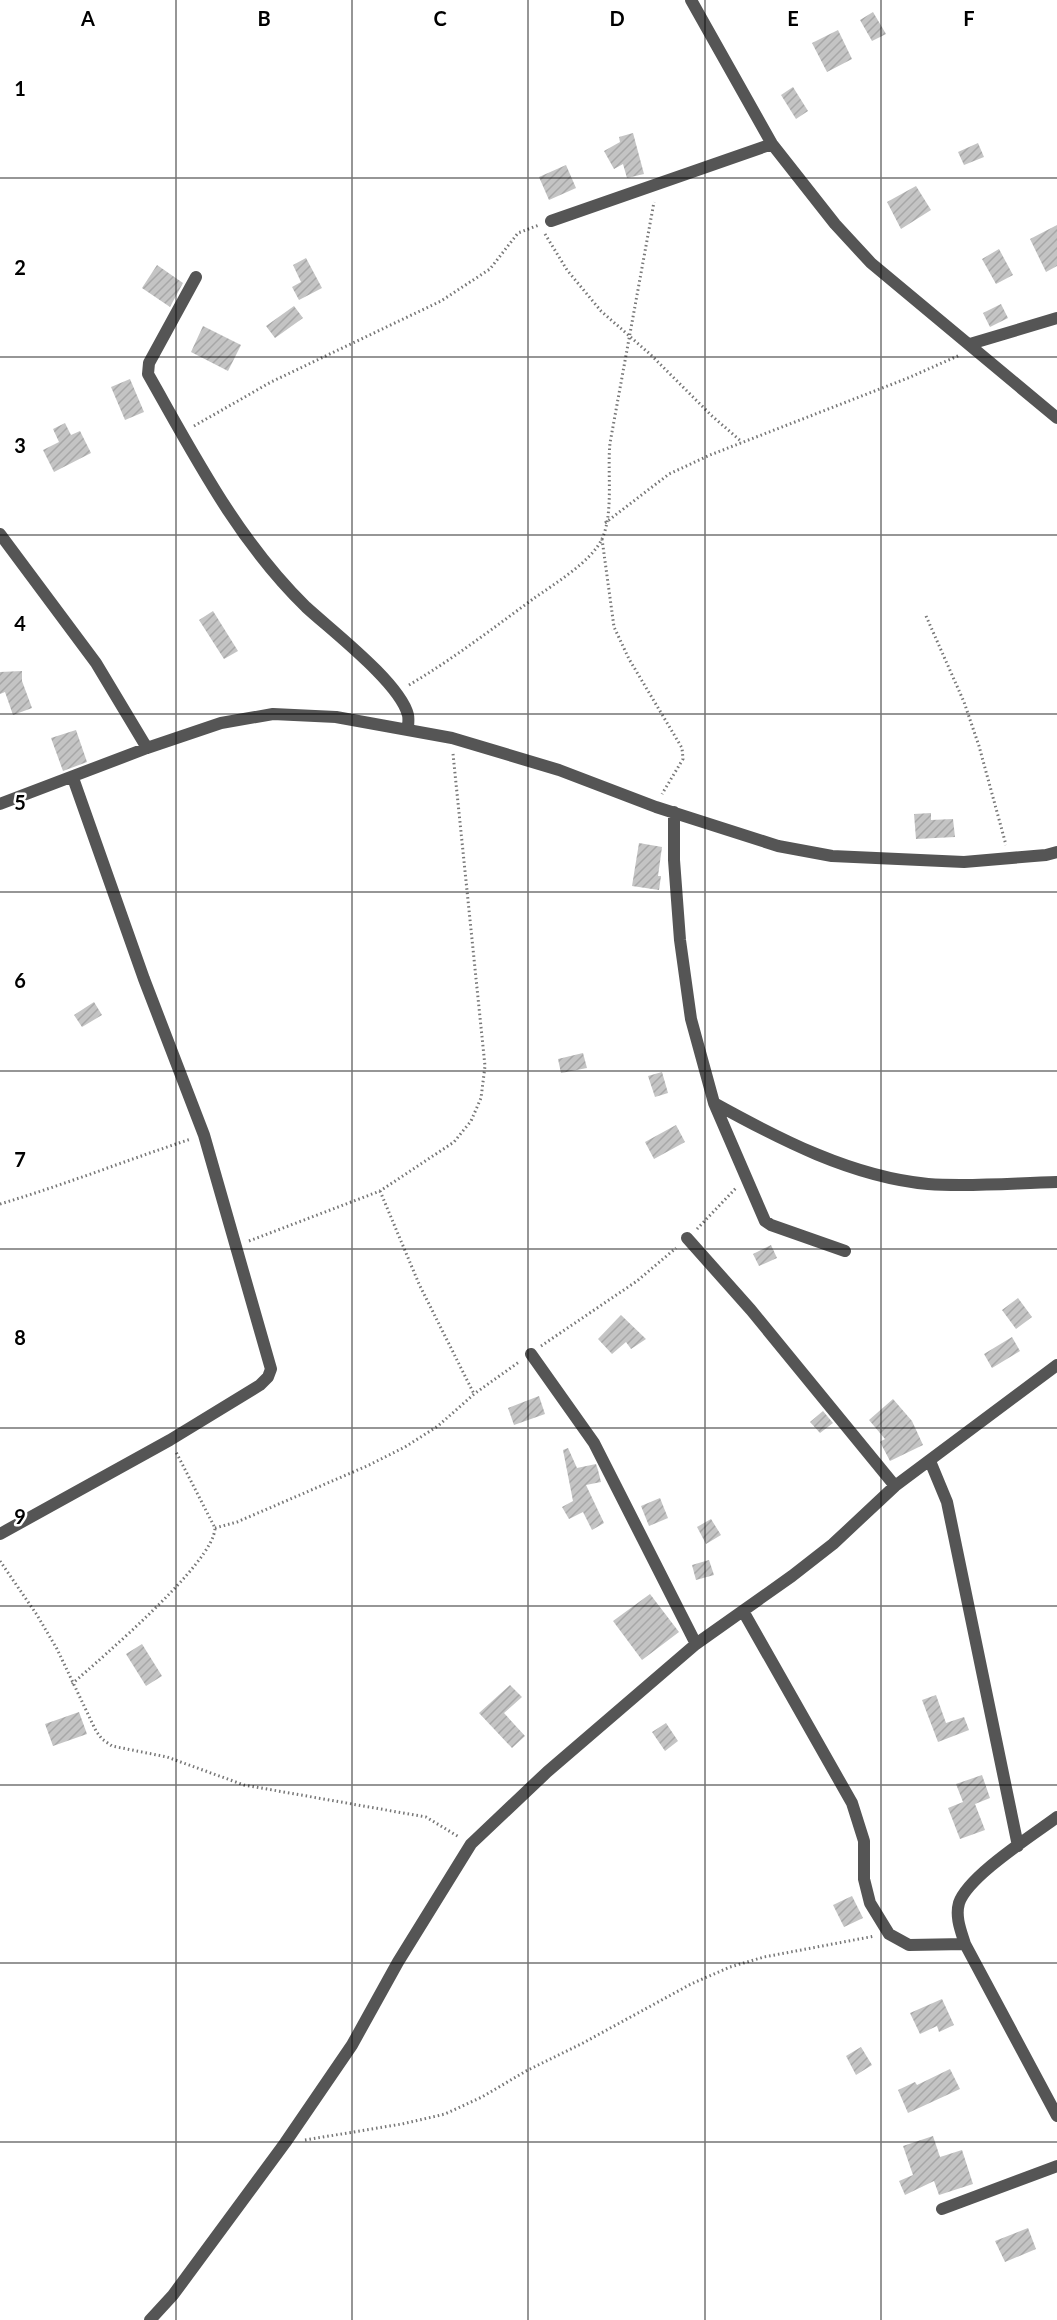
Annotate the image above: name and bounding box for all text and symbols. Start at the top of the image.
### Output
text: A [80,6,95,30]
text: B [257,6,271,30]
text: C [433,6,447,30]
text: D [609,6,625,30]
text: E [787,6,799,30]
text: F [963,6,975,30]
text: 1 [14,76,26,100]
text: 2 [14,255,26,279]
text: 3 [14,433,26,457]
text: 4 [14,611,26,635]
text: 5 [14,790,26,814]
text: 6 [14,968,26,992]
text: 7 [14,1147,26,1171]
text: 8 [14,1325,26,1349]
text: 9 [14,1504,26,1528]

